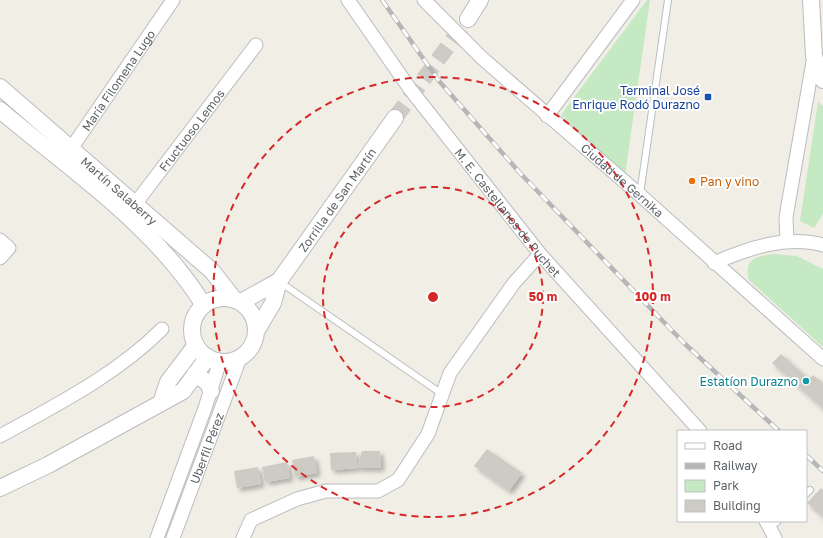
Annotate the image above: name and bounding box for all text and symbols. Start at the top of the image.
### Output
street label: María Filomena Lugo [78,27,158,134]
place label: Terminal José Enrique Rodó Durazno [572,83,700,112]
street label: Fructuoso Lemos [155,86,227,174]
marker: Terminal José Enrique Rodó Durazno [703,92,713,102]
street label: Ciudad de Gernika [578,140,667,220]
street label: Zorrilla de San Martín [295,145,379,255]
street label: M. E. Castellanos de Puchet [452,145,564,280]
street label: Martín Salaberry [78,153,161,228]
place label: Pan y vino [700,174,759,189]
marker: Pan y vino [687,176,697,186]
text: 50 m [529,289,557,304]
text: 100 m [635,289,671,304]
centre of rings [426,290,440,304]
place label: Estatíon Durazno [700,374,798,389]
marker: Estatíon Durazno [801,376,811,386]
street label: Uberfil Pérez [186,410,227,486]
legend [677,430,807,522]
text: Road [713,438,742,453]
text: Railway [713,458,758,473]
text: Park [713,478,739,493]
text: Building [713,498,761,513]

